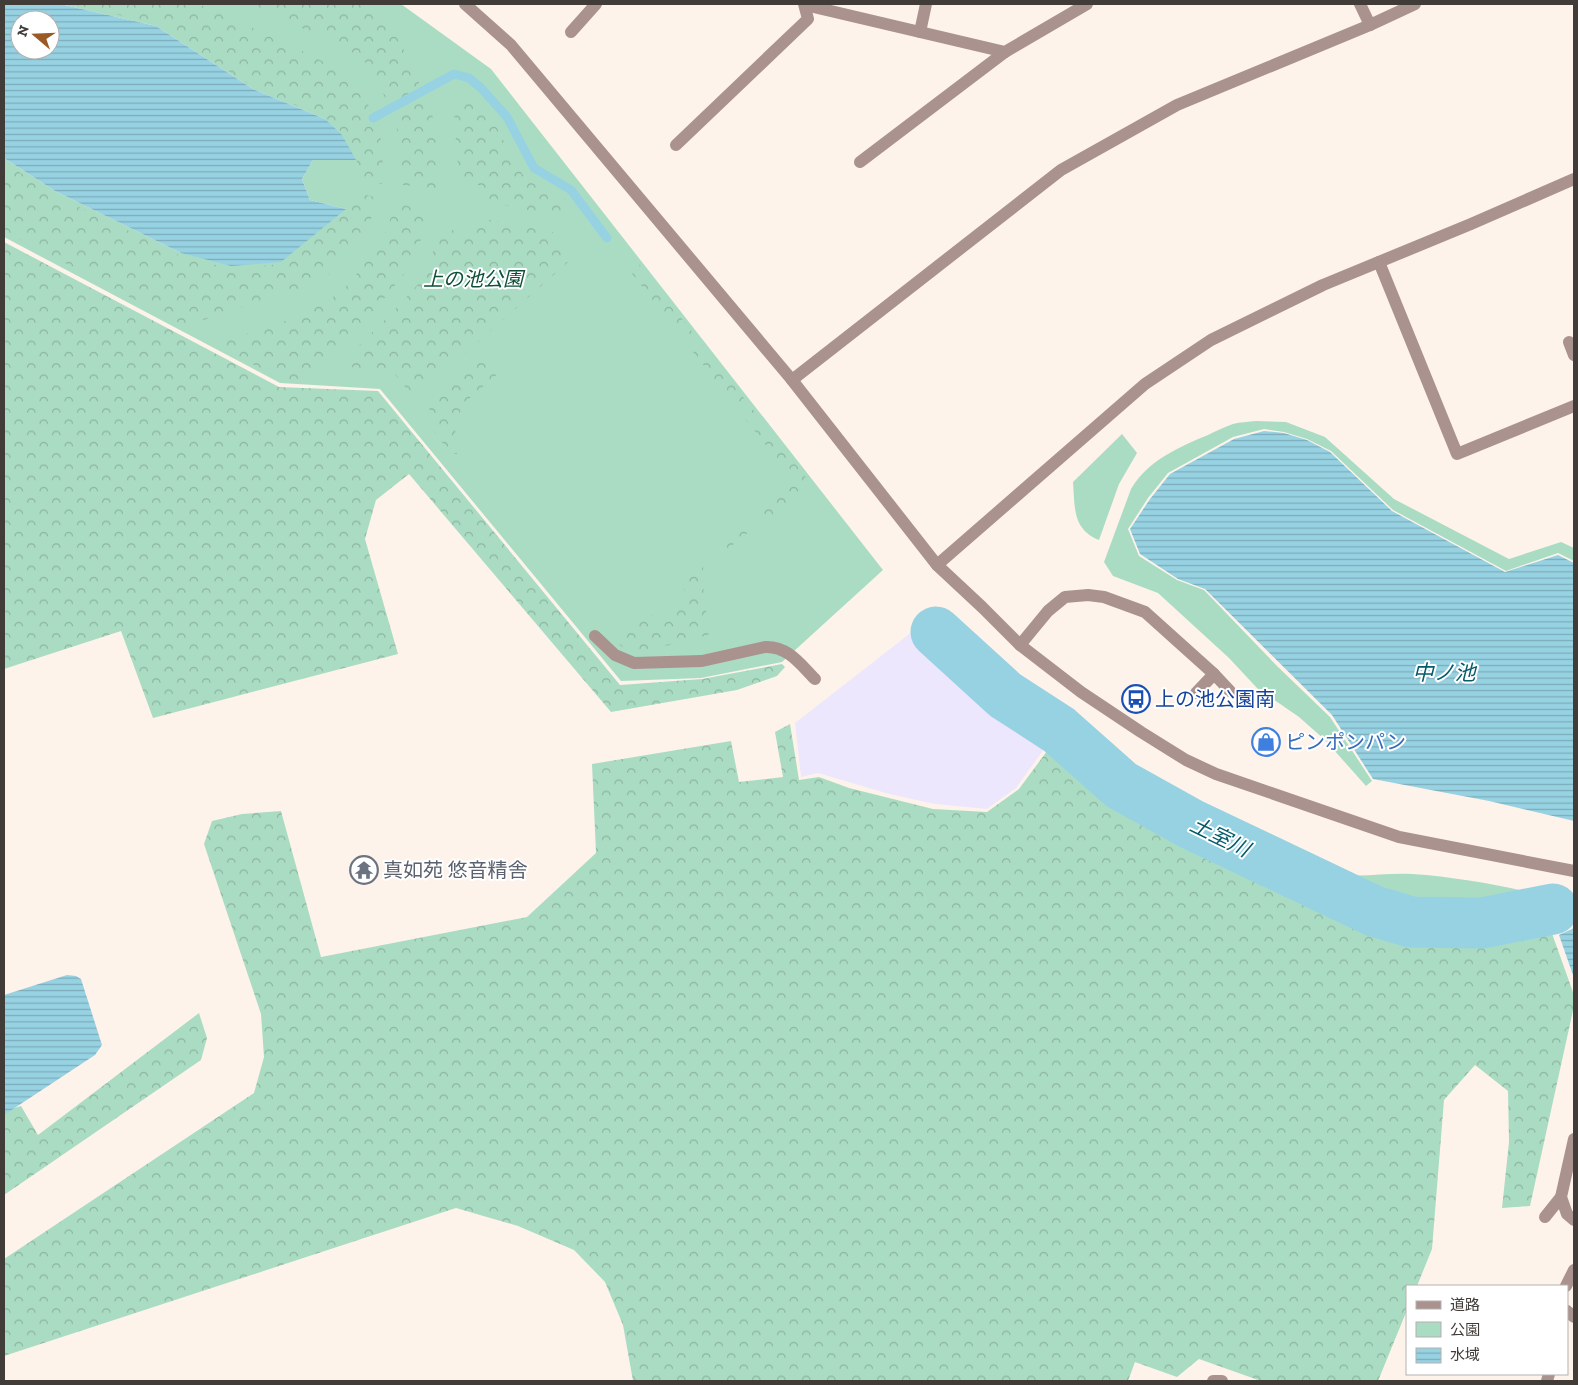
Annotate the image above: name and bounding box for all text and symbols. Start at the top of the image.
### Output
north arrow [10,10,60,60]
text: N [13,23,33,39]
park label: 上の池公園 [423,267,526,291]
water label: 中ノ池 [1413,660,1477,685]
bus stop icon: 上の池公園南 [1121,684,1151,714]
place label: 上の池公園南 [1155,687,1275,711]
shop icon: ピンポンパン [1251,727,1281,757]
place label: ピンポンパン [1285,730,1406,754]
water label: 土室川 [1186,812,1256,862]
temple icon: 真如苑 悠音精舎 [349,855,379,885]
place label: 真如苑 悠音精舎 [383,858,528,882]
legend [1406,1285,1568,1375]
text: 道路 [1450,1296,1480,1314]
text: 公園 [1450,1321,1480,1339]
text: 水域 [1450,1346,1480,1364]

